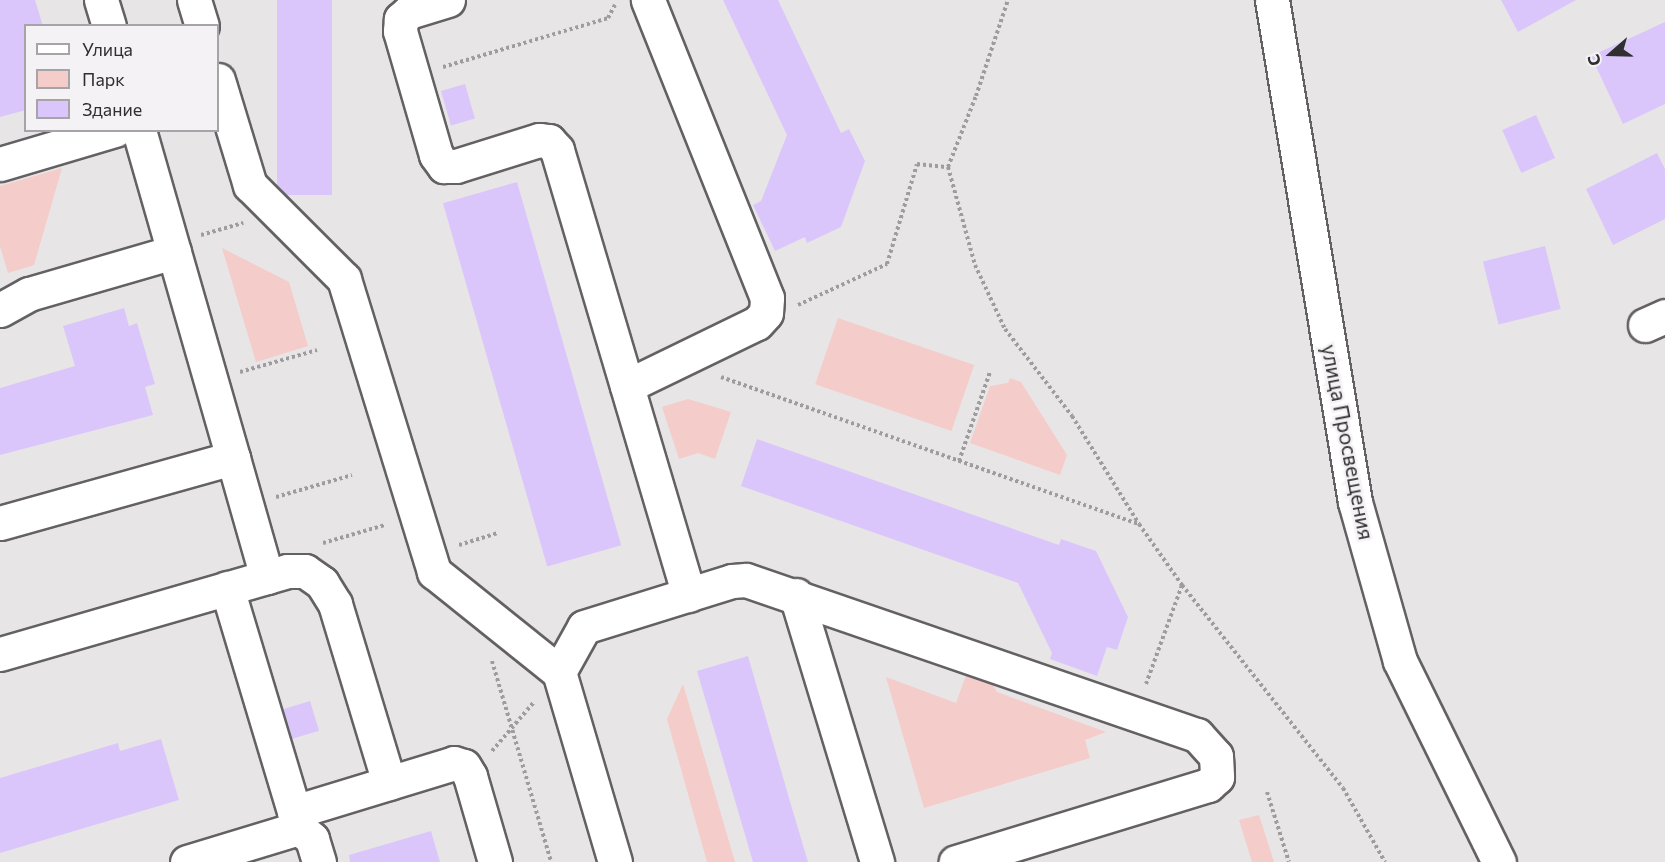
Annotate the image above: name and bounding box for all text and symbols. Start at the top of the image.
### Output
legend [24,24,219,132]
north arrow [1581,24,1641,84]
text: Улица [82,38,133,60]
text: С [1583,52,1604,69]
text: Парк [82,68,125,90]
text: Здание [82,98,142,120]
street label: улица Просвещения [1317,342,1379,542]

